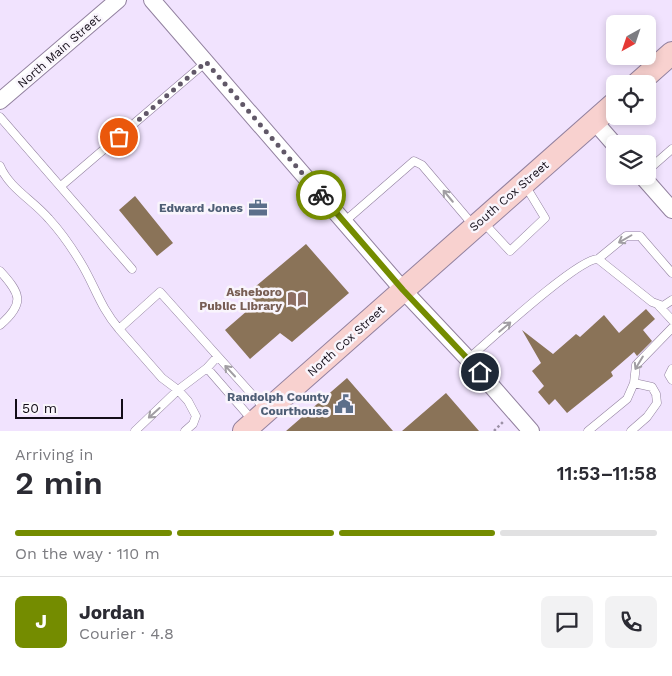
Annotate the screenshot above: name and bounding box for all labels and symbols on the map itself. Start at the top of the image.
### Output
street label: North Main Street [15,11,103,91]
north arrow [606,15,656,65]
pin [98,116,140,158]
street label: South Cox Street [467,158,551,234]
courier [296,170,346,220]
one-way arrow [443,190,454,203]
office icon: Edward Jones [247,197,269,219]
place label: Edward Jones [159,201,244,215]
one-way arrow [618,235,632,245]
place label: Asheboro Public Library [199,285,282,313]
library icon: Asheboro Public Library [286,288,308,310]
street label: North Cox Street [305,303,387,379]
one-way arrow [498,322,511,333]
pin [459,351,501,393]
one-way arrow [633,355,643,369]
one-way arrow [224,365,236,377]
place label: Randolph County Courthouse [227,390,329,418]
public building icon: Randolph County Courthouse [333,393,355,415]
scale bar [15,396,122,419]
one-way arrow [147,407,160,419]

